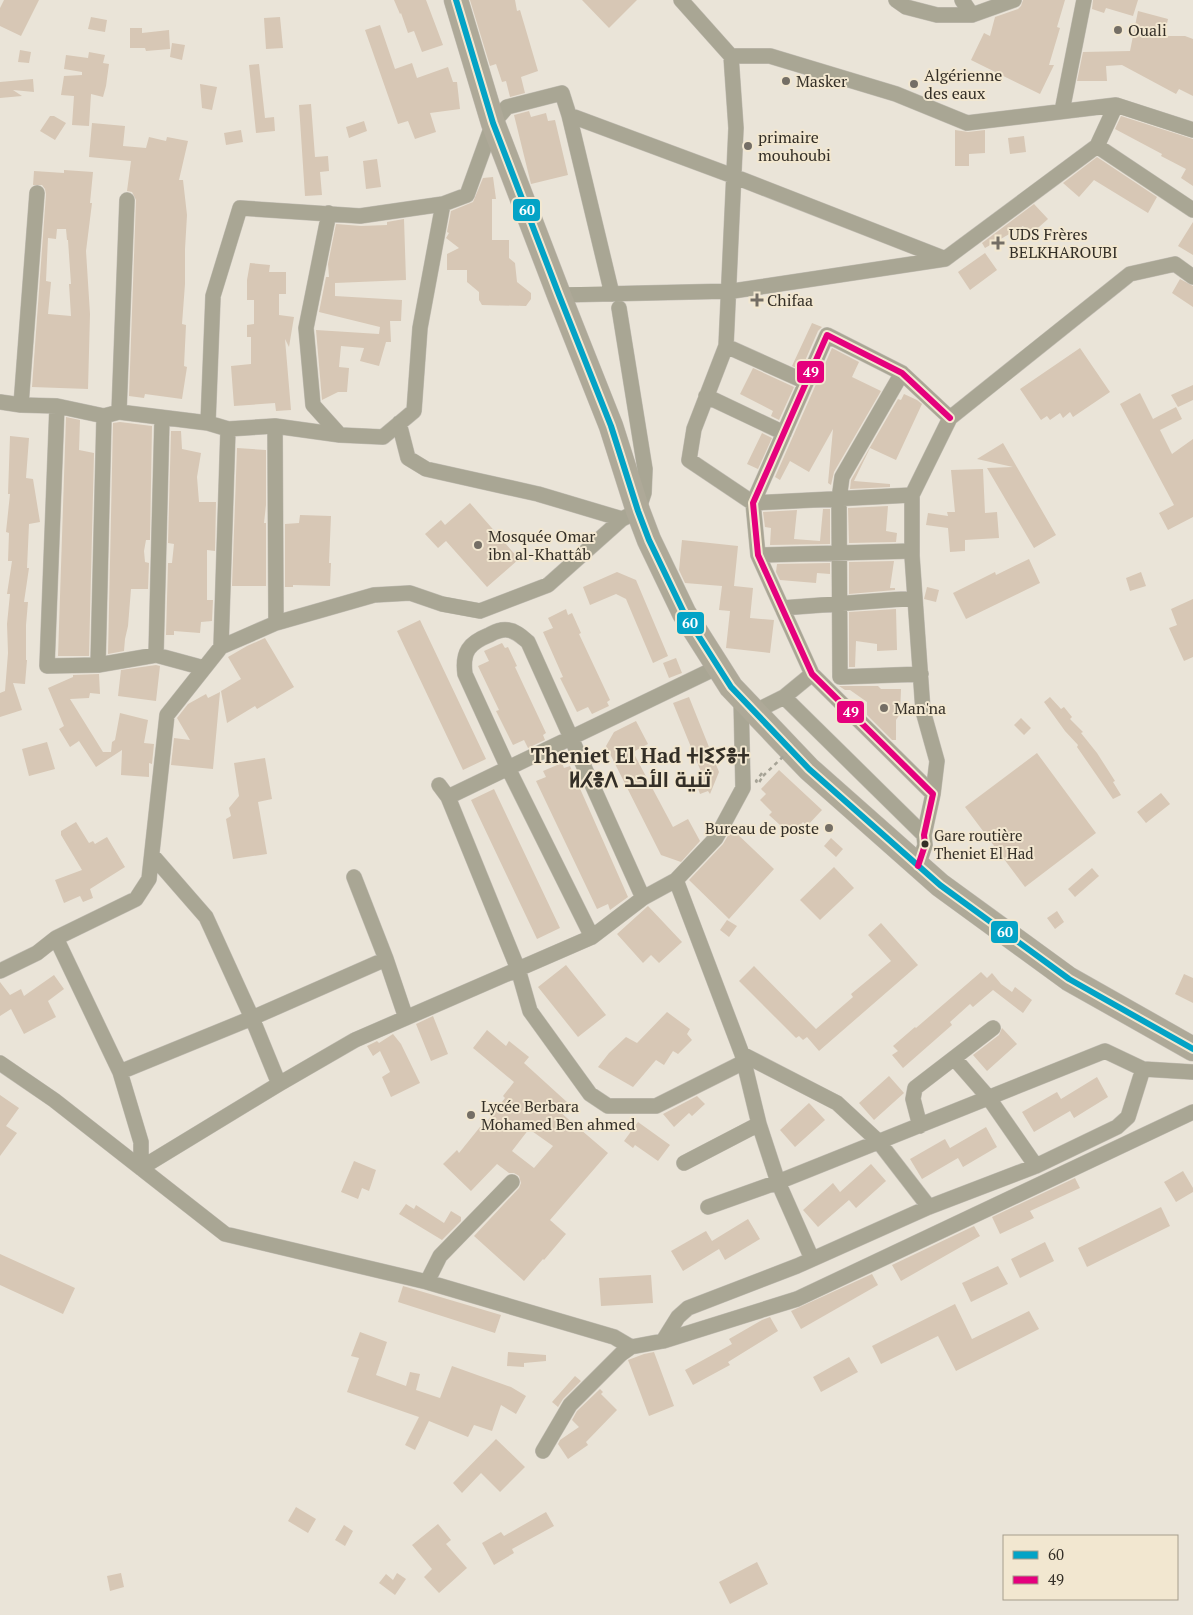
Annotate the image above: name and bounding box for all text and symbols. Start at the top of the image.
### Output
place label: Ouali [1128,19,1167,41]
marker: Ouali [1112,24,1124,36]
place label: Algérienne des eaux [924,64,1002,104]
place label: Masker [796,70,848,92]
marker: Masker [780,75,792,87]
marker: Algérienne des eaux [908,78,920,90]
place label: primaire mouhoubi [758,126,831,166]
marker: primaire mouhoubi [742,140,754,152]
line badge: 60 [512,198,541,222]
text: 60 [519,200,535,219]
place label: UDS Frères BELKHAROUBI [1009,223,1118,263]
marker: UDS Frères BELKHAROUBI [991,236,1005,250]
place label: Chifaa [767,289,813,311]
marker: Chifaa [751,294,763,306]
line badge: 49 [796,360,825,384]
text: 49 [803,362,819,381]
place label: Mosquée Omar ibn al-Khattâb [488,525,596,565]
marker: Mosquée Omar ibn al-Khattâb [472,539,484,551]
line badge: 60 [676,611,705,635]
text: 60 [682,613,698,632]
place label: Man'na [894,697,946,719]
line badge: 49 [836,700,865,724]
text: 49 [843,702,859,721]
marker: Man'na [878,702,890,714]
district label: Theniet El Had ⵜⵏⵉⵢⴻⵜ ⵍⵃⴻⴷ ثنية الأحد [531,741,750,793]
place label: Bureau de poste [705,817,819,839]
marker: Bureau de poste [823,822,835,834]
place label: Gare routière Theniet El Had [934,825,1034,863]
marker: Gare routière Theniet El Had [920,839,930,849]
line badge: 60 [990,920,1019,944]
text: 60 [997,922,1013,941]
place label: Lycée Berbara Mohamed Ben ahmed [481,1095,635,1135]
marker: Lycée Berbara Mohamed Ben ahmed [465,1109,477,1121]
legend [1003,1535,1178,1600]
text: 60 [1048,1544,1064,1564]
text: 49 [1048,1569,1064,1589]

